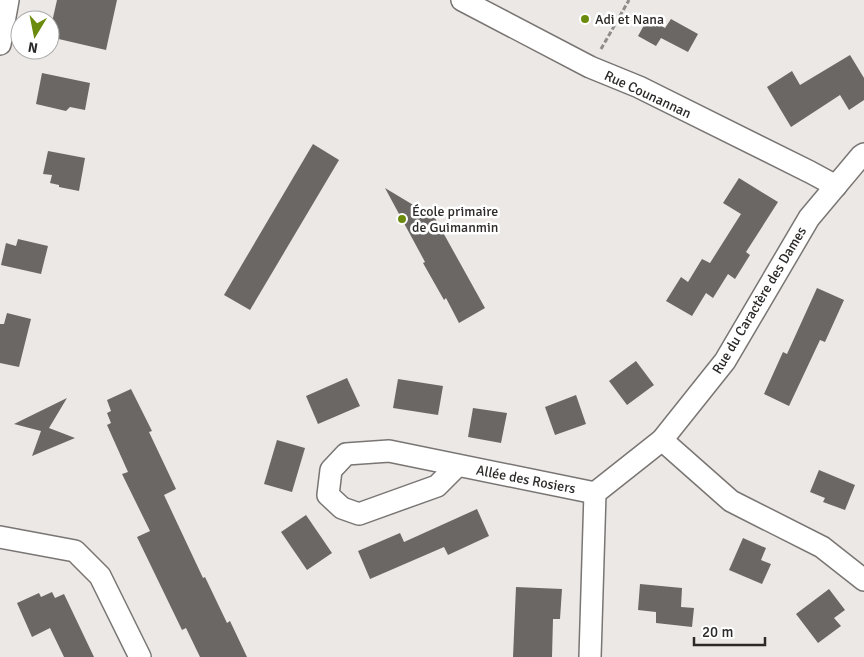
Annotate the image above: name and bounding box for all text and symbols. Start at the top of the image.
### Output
north arrow [10,10,60,60]
place label: Adi et Nana [595,11,664,28]
marker: Adi et Nana [579,13,591,25]
text: N [27,38,39,57]
street label: Rue Counannan [602,67,694,122]
place label: École primaire de Guimanmin [412,203,498,236]
marker: École primaire de Guimanmin [396,213,408,225]
street label: Rue du Caractère des Dames [709,224,810,377]
street label: Allée des Rosiers [475,462,577,497]
scale bar [694,614,765,646]
text: 20 m [702,623,733,641]

